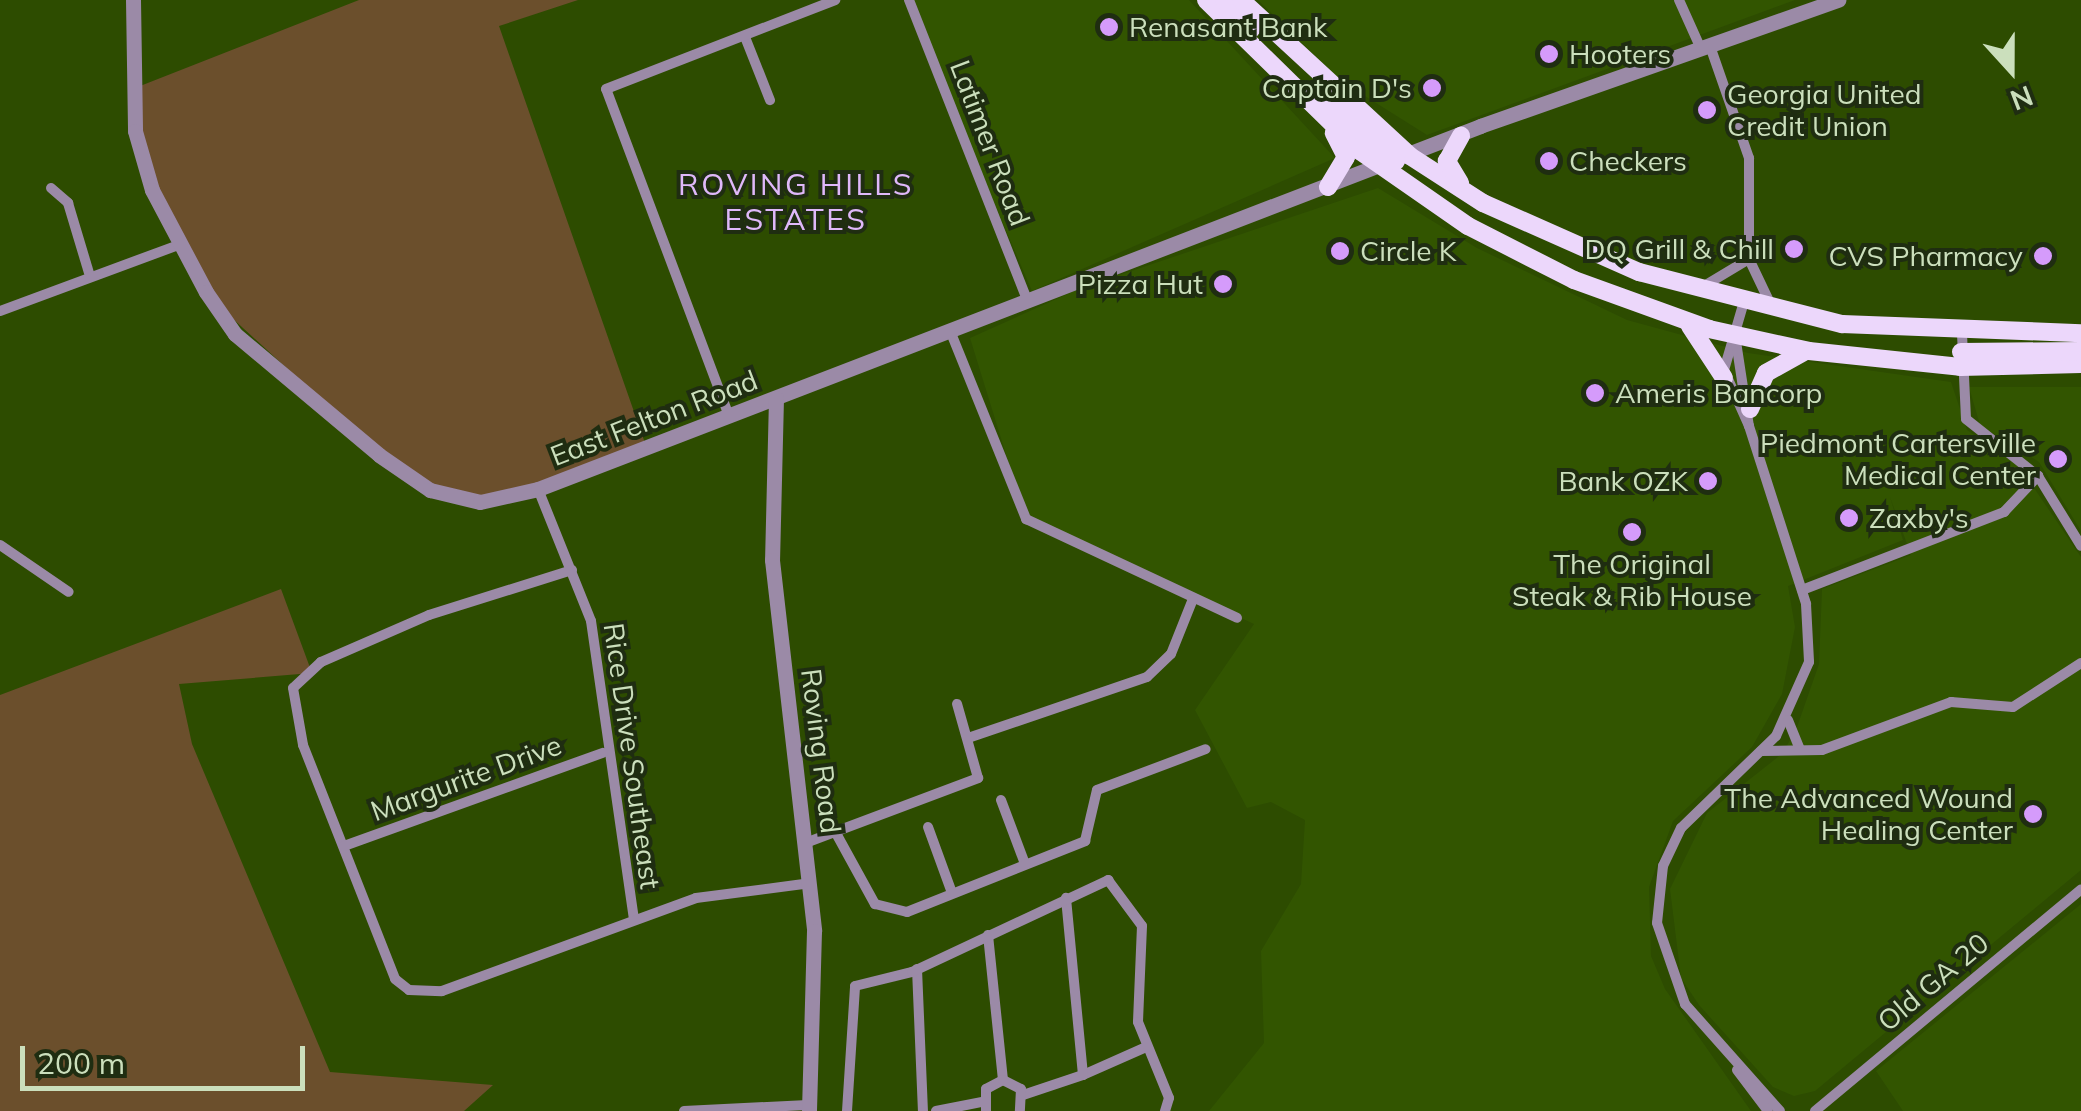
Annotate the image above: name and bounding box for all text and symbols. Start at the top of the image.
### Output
place label: Renasant Bank [1129,10,1327,44]
marker: Renasant Bank [1098,16,1120,38]
north arrow [1961,20,2061,120]
place label: Hooters [1569,37,1671,71]
marker: Hooters [1538,43,1560,65]
street label: Latimer Road [943,56,1037,230]
place label: Captain D's [1262,71,1412,105]
marker: Captain D's [1421,77,1443,99]
place label: Georgia United Credit Union [1727,77,1922,143]
text: N [2006,78,2038,119]
marker: Georgia United Credit Union [1696,99,1718,121]
place label: Checkers [1569,144,1687,178]
marker: Checkers [1538,150,1560,172]
district label: ROVING HILLS ESTATES [678,166,914,236]
place label: DQ Grill & Chill [1585,232,1774,266]
place label: Circle K [1360,234,1457,268]
marker: DQ Grill & Chill [1783,238,1805,260]
place label: CVS Pharmacy [1829,239,2023,273]
marker: Circle K [1329,240,1351,262]
marker: CVS Pharmacy [2032,245,2054,267]
place label: Pizza Hut [1078,267,1203,301]
marker: Pizza Hut [1212,273,1234,295]
street label: East Felton Road [546,363,762,473]
place label: Ameris Bancorp [1615,376,1822,410]
marker: Ameris Bancorp [1584,382,1606,404]
place label: Piedmont Cartersville Medical Center [1760,426,2036,492]
marker: Piedmont Cartersville Medical Center [2045,446,2071,472]
place label: Bank OZK [1558,464,1688,498]
marker: Bank OZK [1697,470,1719,492]
place label: Zaxby's [1869,501,1969,535]
marker: Zaxby's [1838,507,1860,529]
marker: The Original Steak & Rib House [1621,521,1643,543]
place label: The Original Steak & Rib House [1512,547,1752,613]
street label: Rice Drive Southeast [597,621,667,891]
street label: Roving Road [794,667,848,835]
street label: Margurite Drive [366,728,566,828]
place label: The Advanced Wound Healing Center [1724,781,2013,847]
marker: The Advanced Wound Healing Center [2022,803,2044,825]
street label: Old GA 20 [1871,926,1995,1038]
scale bar [25,1026,310,1088]
text: 200 m [37,1044,125,1082]

